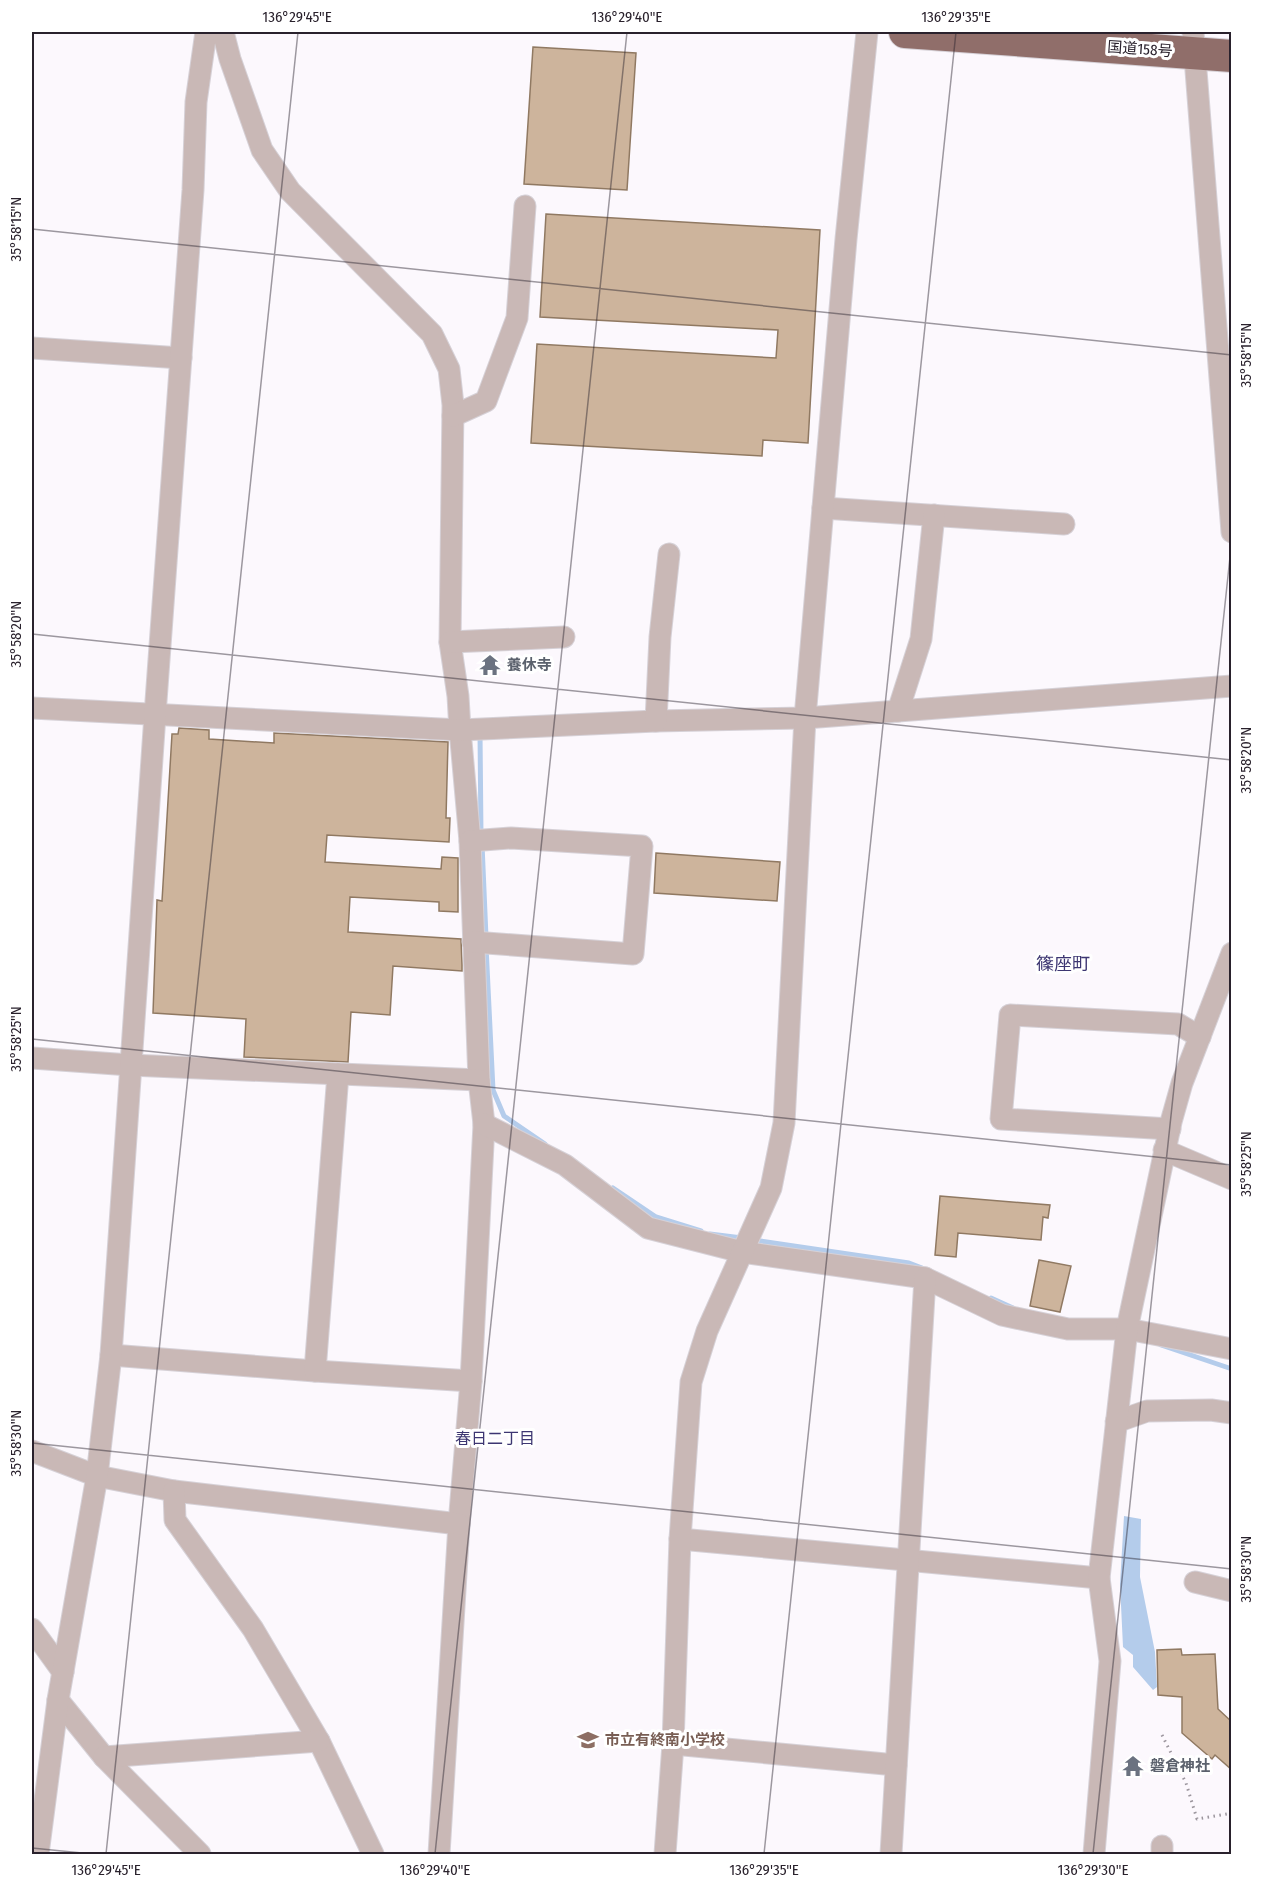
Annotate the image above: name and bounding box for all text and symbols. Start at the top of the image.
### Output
text: 136°29'45"E [262,8,332,26]
text: 136°29'40"E [592,8,662,26]
text: 136°29'35"E [921,8,991,26]
street label: 国道158号 [1107,38,1173,60]
text: 35°58'15"N [7,197,25,261]
text: 35°58'15"N [1237,323,1255,387]
text: 35°58'20"N [7,601,25,667]
temple icon: 養休寺 [478,653,502,677]
place label: 養休寺 [507,656,552,674]
text: 35°58'20"N [1237,727,1255,793]
district label: 篠座町 [1036,953,1090,975]
text: 35°58'25"N [7,1006,25,1072]
text: 35°58'25"N [1237,1131,1255,1197]
text: 35°58'30"N [7,1410,25,1476]
district label: 春日二丁目 [455,1429,535,1448]
text: 35°58'30"N [1237,1536,1255,1602]
school or university icon: 市立有終南小学校 [576,1728,600,1752]
place label: 市立有終南小学校 [605,1731,725,1749]
temple icon: 磐倉神社 [1121,1754,1145,1778]
place label: 磐倉神社 [1150,1757,1210,1775]
text: 136°29'45"E [71,1861,141,1879]
text: 136°29'40"E [400,1861,470,1879]
text: 136°29'35"E [729,1861,799,1879]
text: 136°29'30"E [1058,1861,1128,1879]

